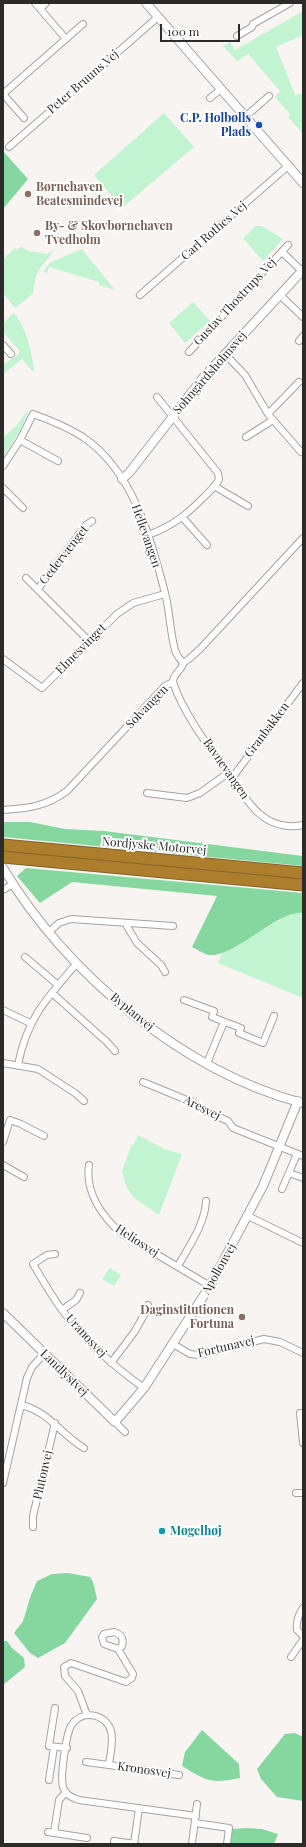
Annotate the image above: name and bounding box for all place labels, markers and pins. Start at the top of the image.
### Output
place label: C.P. Holbølls Plads [180,111,251,139]
marker: C.P. Holbølls Plads [254,120,264,130]
place label: Børnehaven Beatesmindevej [36,180,123,208]
marker: Børnehaven Beatesmindevej [23,189,33,199]
place label: By- & Skovbørnehaven Tvedholm [45,219,173,247]
marker: By- & Skovbørnehaven Tvedholm [32,228,42,238]
place label: Daginstitutionen Fortuna [140,1303,234,1331]
marker: Daginstitutionen Fortuna [237,1312,247,1322]
place label: Møgelhøj [170,1524,222,1538]
marker: Møgelhøj [157,1526,167,1536]

